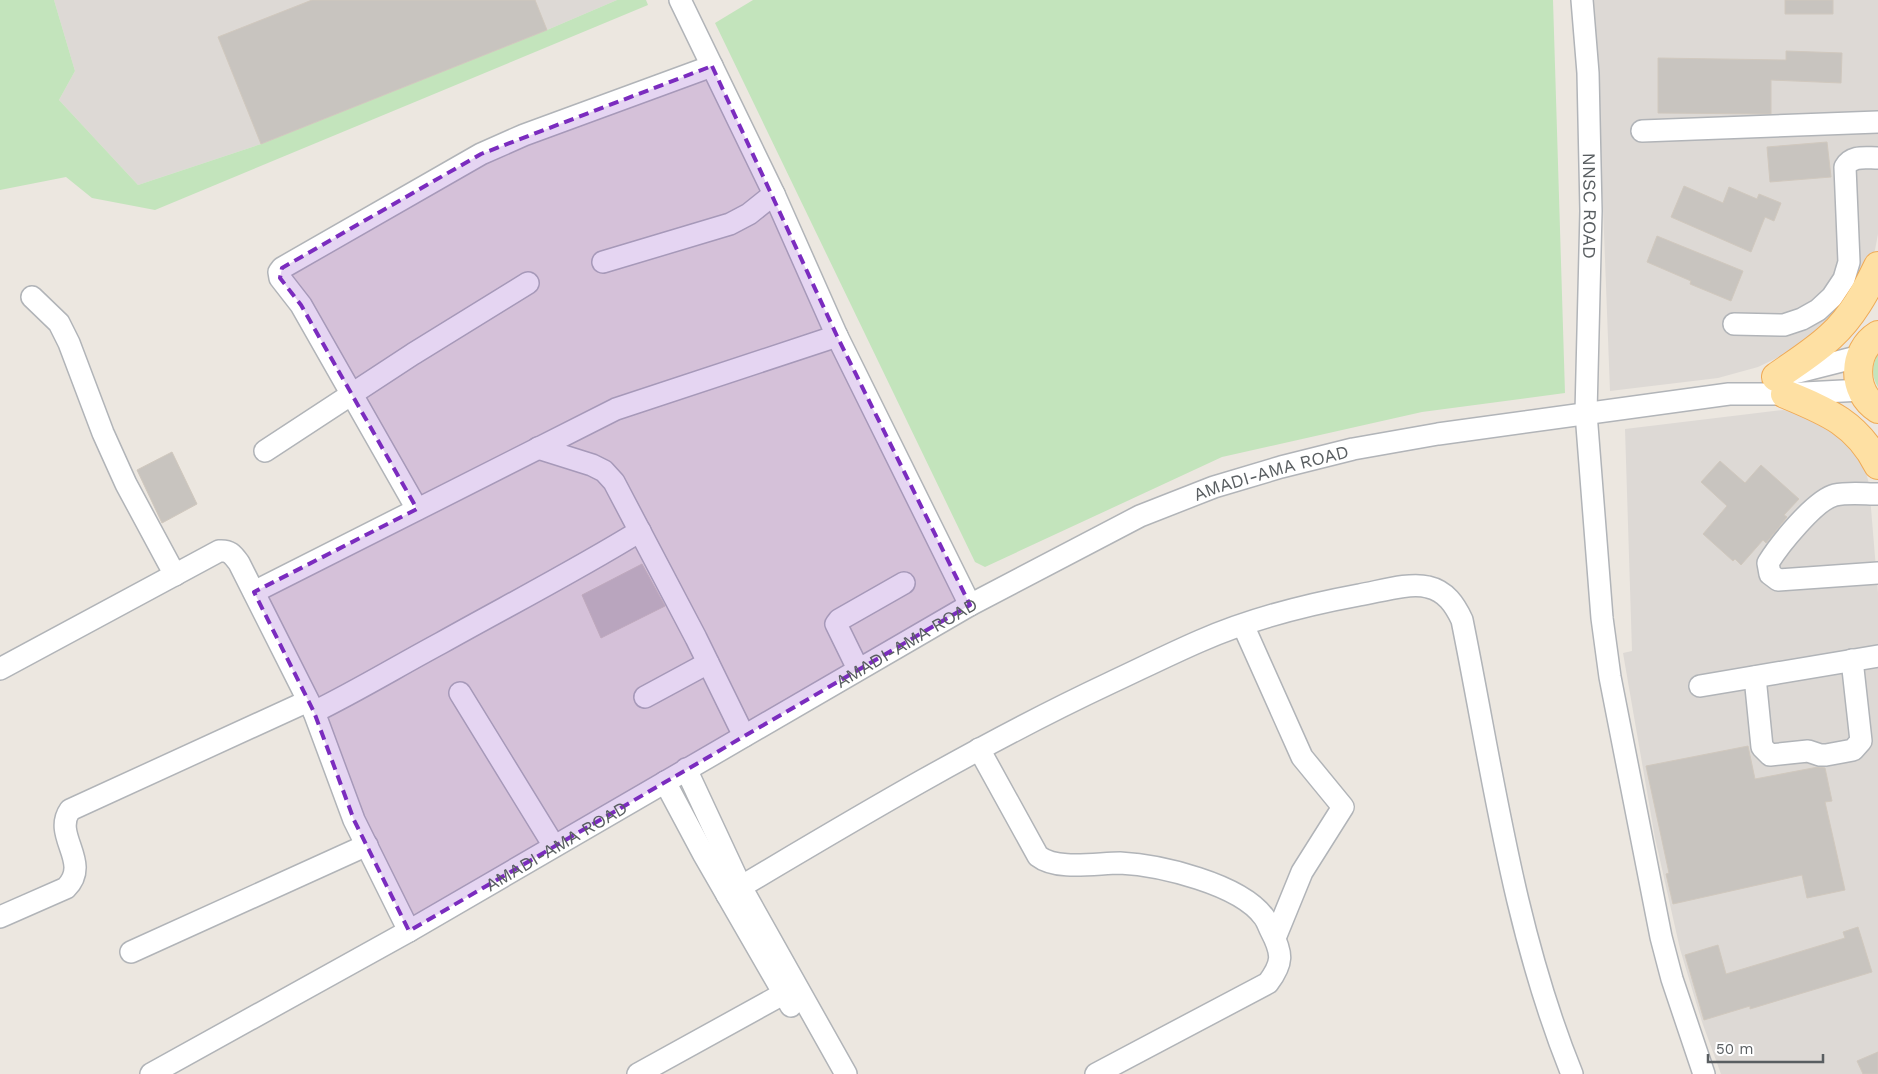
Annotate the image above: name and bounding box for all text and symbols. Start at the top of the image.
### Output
street label: NNSC ROAD [1579,152,1602,259]
street label: AMADI-AMA ROAD [1190,440,1351,505]
street label: AMADI-AMA ROAD [831,593,981,692]
street label: AMADI-AMA ROAD [481,796,631,895]
scale bar [1708,1032,1823,1064]
text: 50 m [1716,1040,1753,1058]

